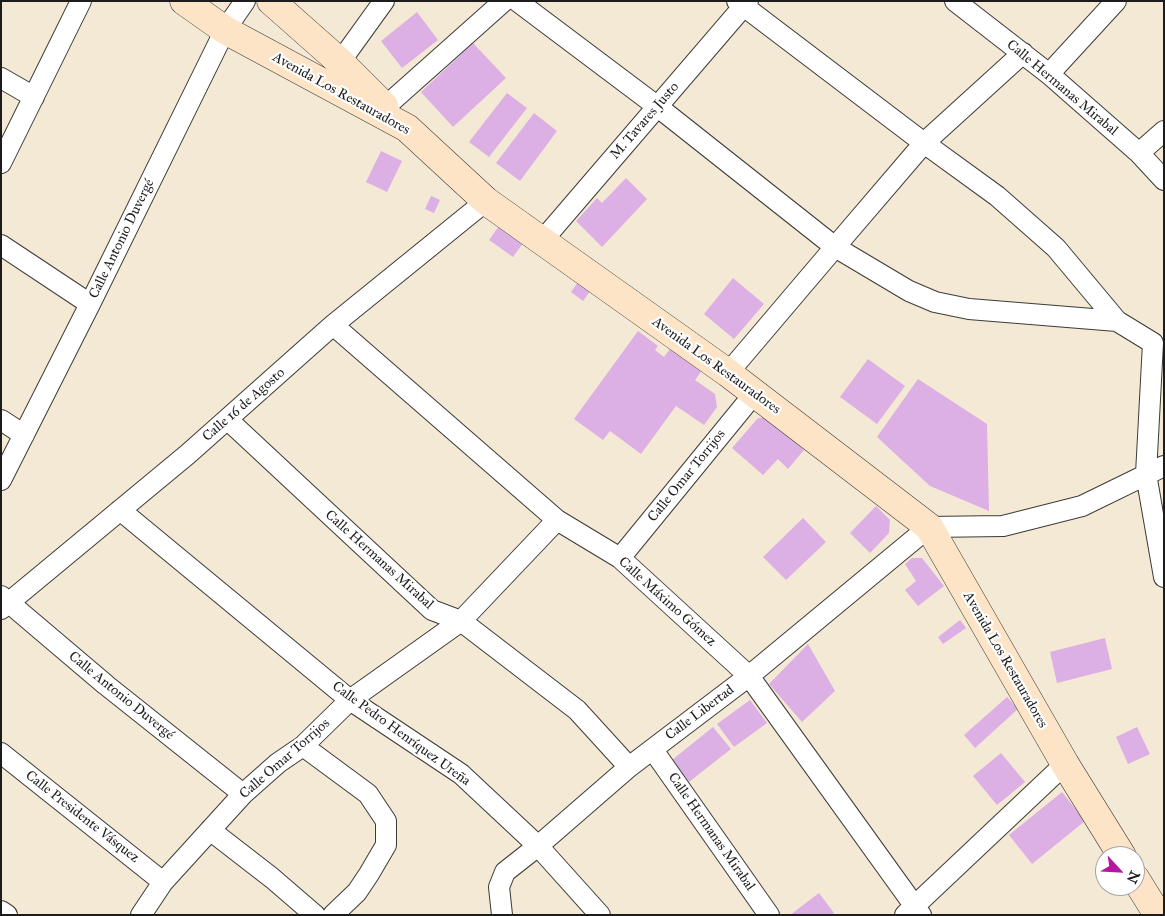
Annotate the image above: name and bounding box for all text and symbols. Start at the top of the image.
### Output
street label: Calle Hermanas Mirabal [1003,37,1121,139]
street label: Avenida Los Restauradores [269,49,413,139]
street label: M. Tavares Justo [607,79,683,163]
street label: Calle Antonio Duvergé [86,177,158,301]
street label: Avenida Los Restauradores [649,314,783,418]
street label: Calle 16 de Agosto [199,365,289,445]
street label: Calle Omar Torrijos [645,426,729,526]
street label: Calle Hermanas Mirabal [321,507,437,613]
street label: Calle Máximo Gómez [615,554,719,650]
street label: Avenida Los Restauradores [959,589,1051,731]
street label: Calle Antonio Duvergé [65,648,177,744]
street label: Calle Pedro Henríquez Ureña [329,678,473,790]
street label: Calle Libertad [662,682,738,744]
street label: Calle Omar Torrijos [236,715,334,803]
street label: Calle Presidente Vásquez [22,767,142,867]
street label: Calle Hermanas Mirabal [664,770,758,894]
north arrow [1095,846,1145,896]
text: N [1123,868,1143,886]

